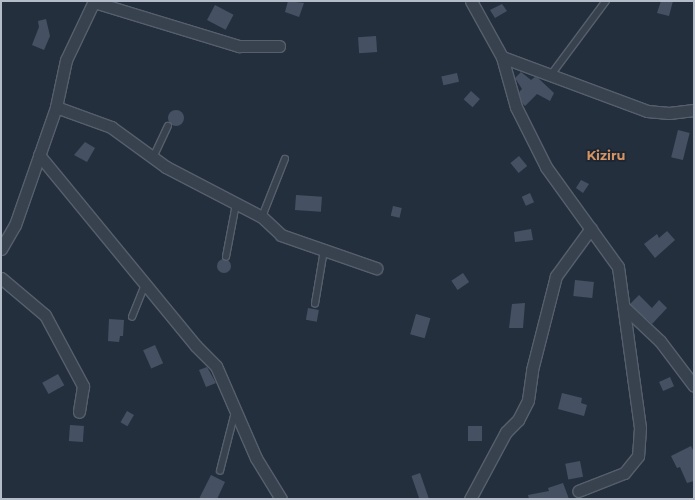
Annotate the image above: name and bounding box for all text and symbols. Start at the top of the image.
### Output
district label: Kiziru [586,147,626,163]

